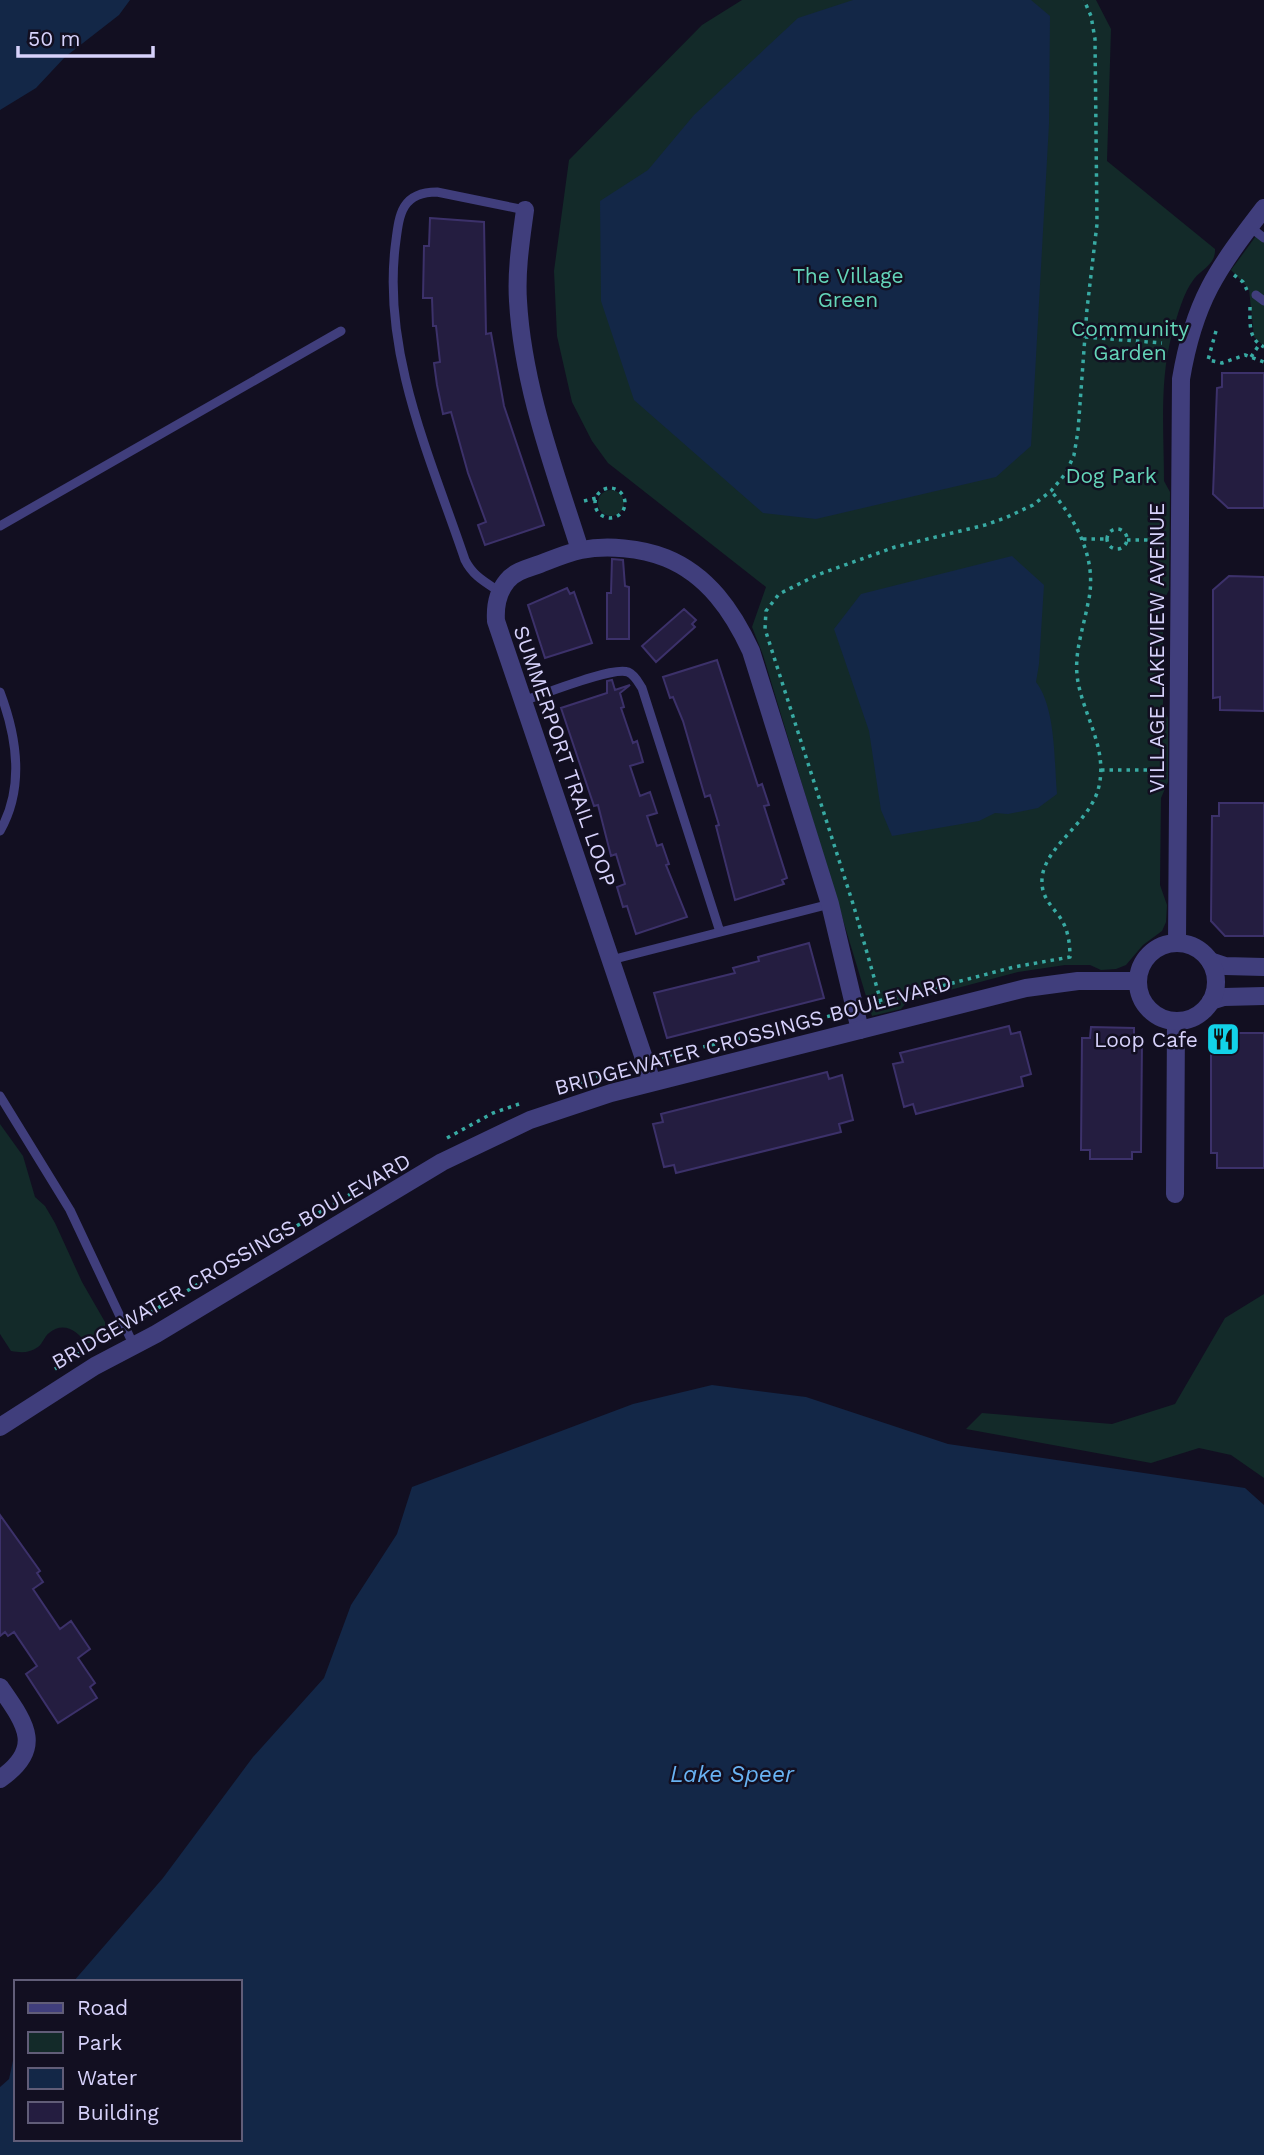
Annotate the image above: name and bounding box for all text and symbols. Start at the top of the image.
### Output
scale bar [18,14,152,58]
text: 50 m [28,26,80,51]
park label: The Village Green [792,263,904,312]
park label: Community Garden [1071,316,1189,365]
park label: Dog Park [1065,463,1157,488]
street label: VILLAGE LAKEVIEW AVENUE [1144,503,1169,793]
street label: SUMMERPORT TRAIL LOOP [508,622,622,890]
street label: BRIDGEWATER CROSSINGS BOULEVARD [552,970,954,1100]
restaurant icon: Loop Cafe [1204,1020,1242,1058]
place label: Loop Cafe [1094,1027,1198,1052]
street label: BRIDGEWATER CROSSINGS BOULEVARD [47,1148,415,1374]
water label: Lake Speer [670,1761,795,1788]
legend [14,1980,242,2141]
text: Road [77,1995,128,2020]
text: Park [77,2030,122,2055]
text: Water [77,2065,138,2090]
text: Building [77,2100,159,2125]

